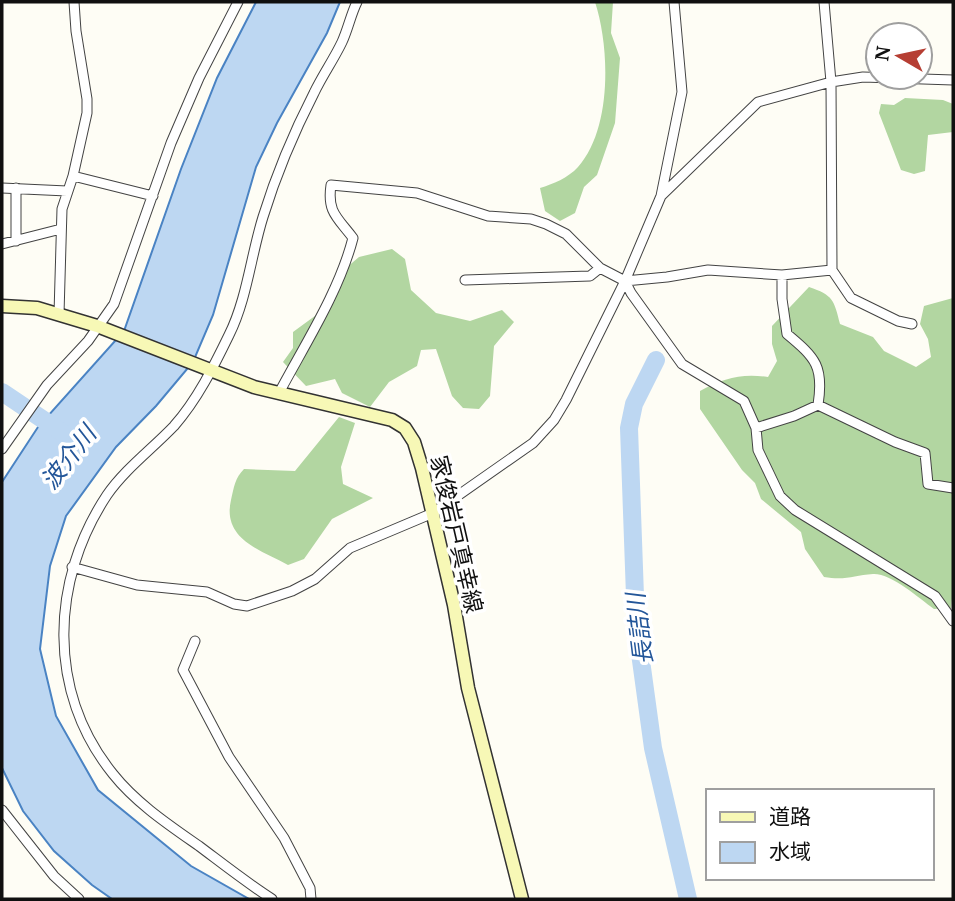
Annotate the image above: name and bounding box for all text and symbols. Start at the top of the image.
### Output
north arrow [864,21,934,91]
text: N [868,44,895,62]
water label: 波介川 [33,416,105,495]
street label: 家俊岩戸真幸線 [424,452,490,616]
water label: 長詰川 [618,588,659,667]
legend [706,789,934,880]
text: 道路 [769,802,811,830]
text: 水域 [769,837,811,865]

